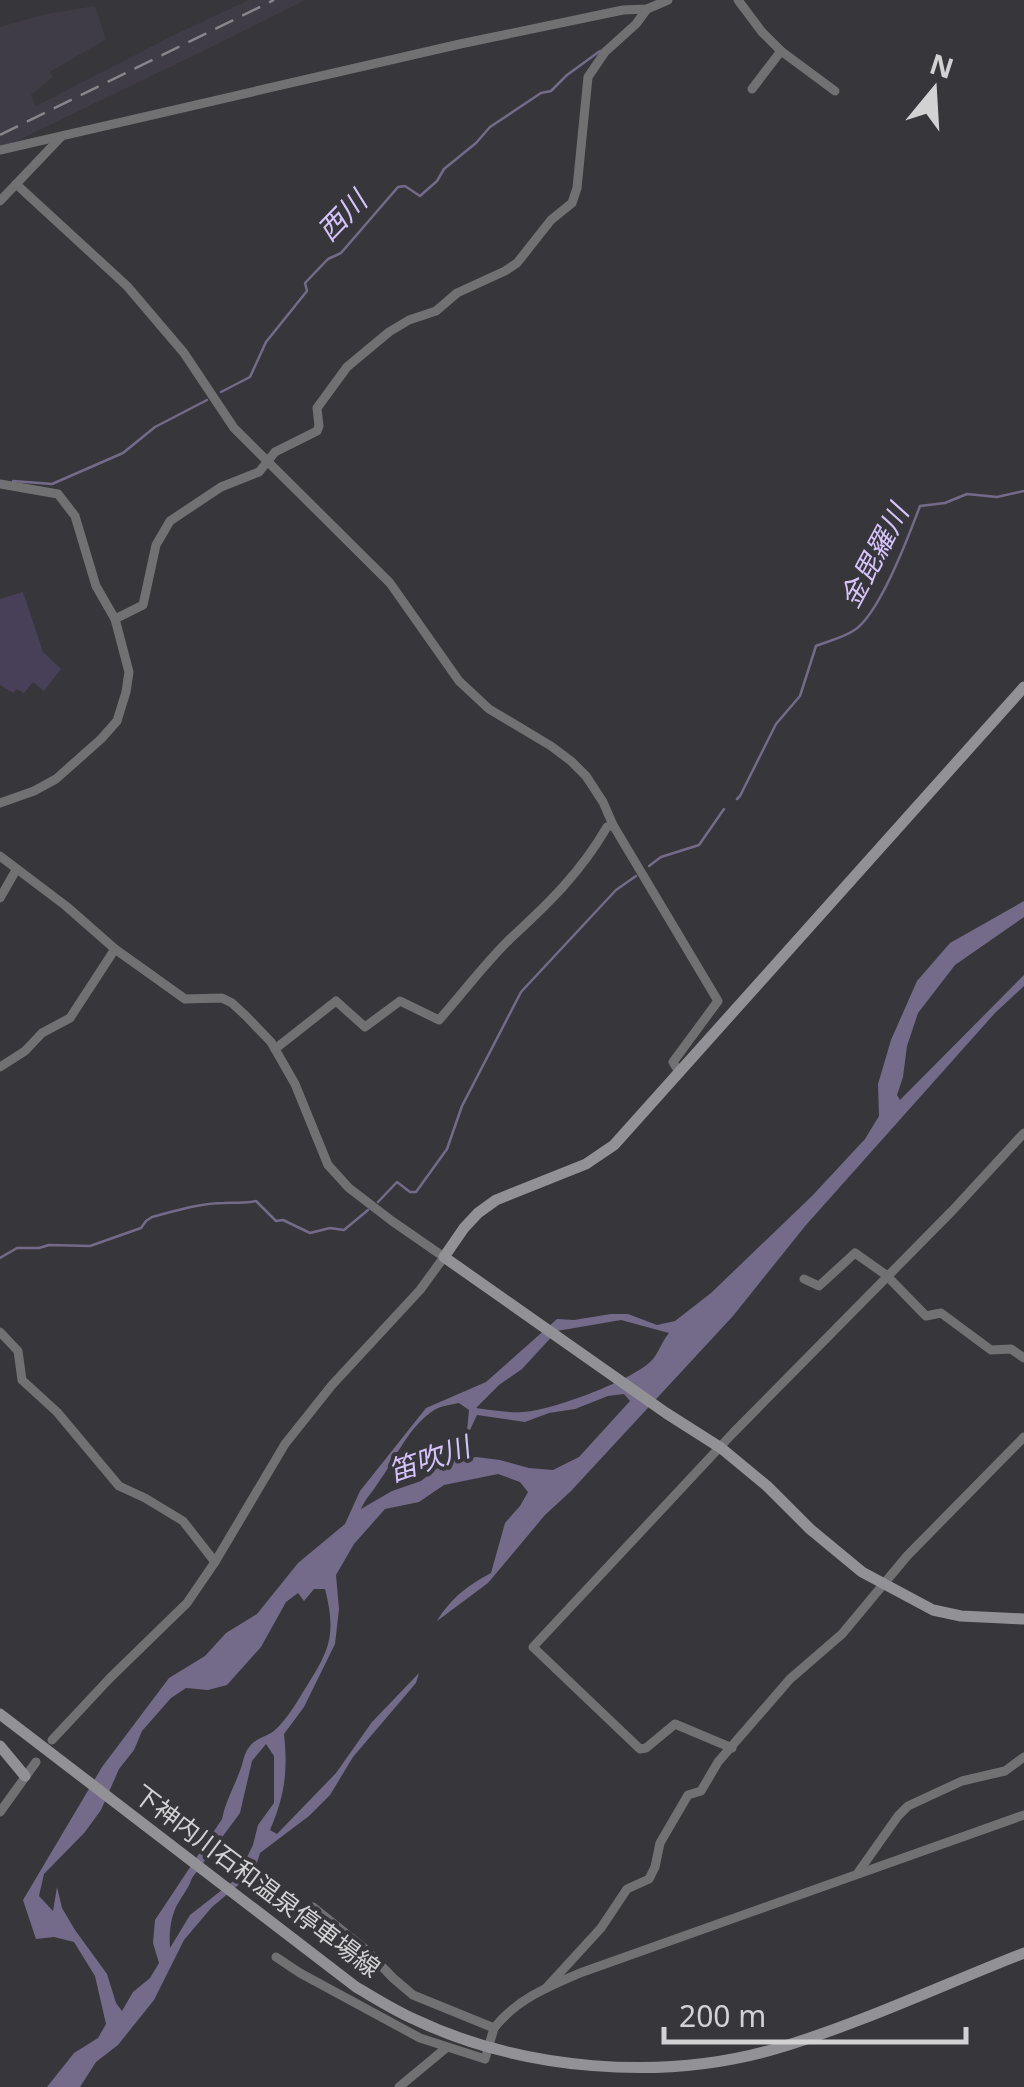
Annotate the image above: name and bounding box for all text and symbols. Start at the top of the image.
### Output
north arrow [884,40,984,140]
text: N [925,44,959,87]
water label: 西川 [308,180,376,249]
water label: 金毘羅川 [830,495,918,614]
water label: 笛吹川 [383,1425,477,1490]
street label: 下神内川石和温泉停車場線 [128,1776,388,1984]
scale bar [664,1982,966,2044]
text: 200 m [679,1995,766,2036]

